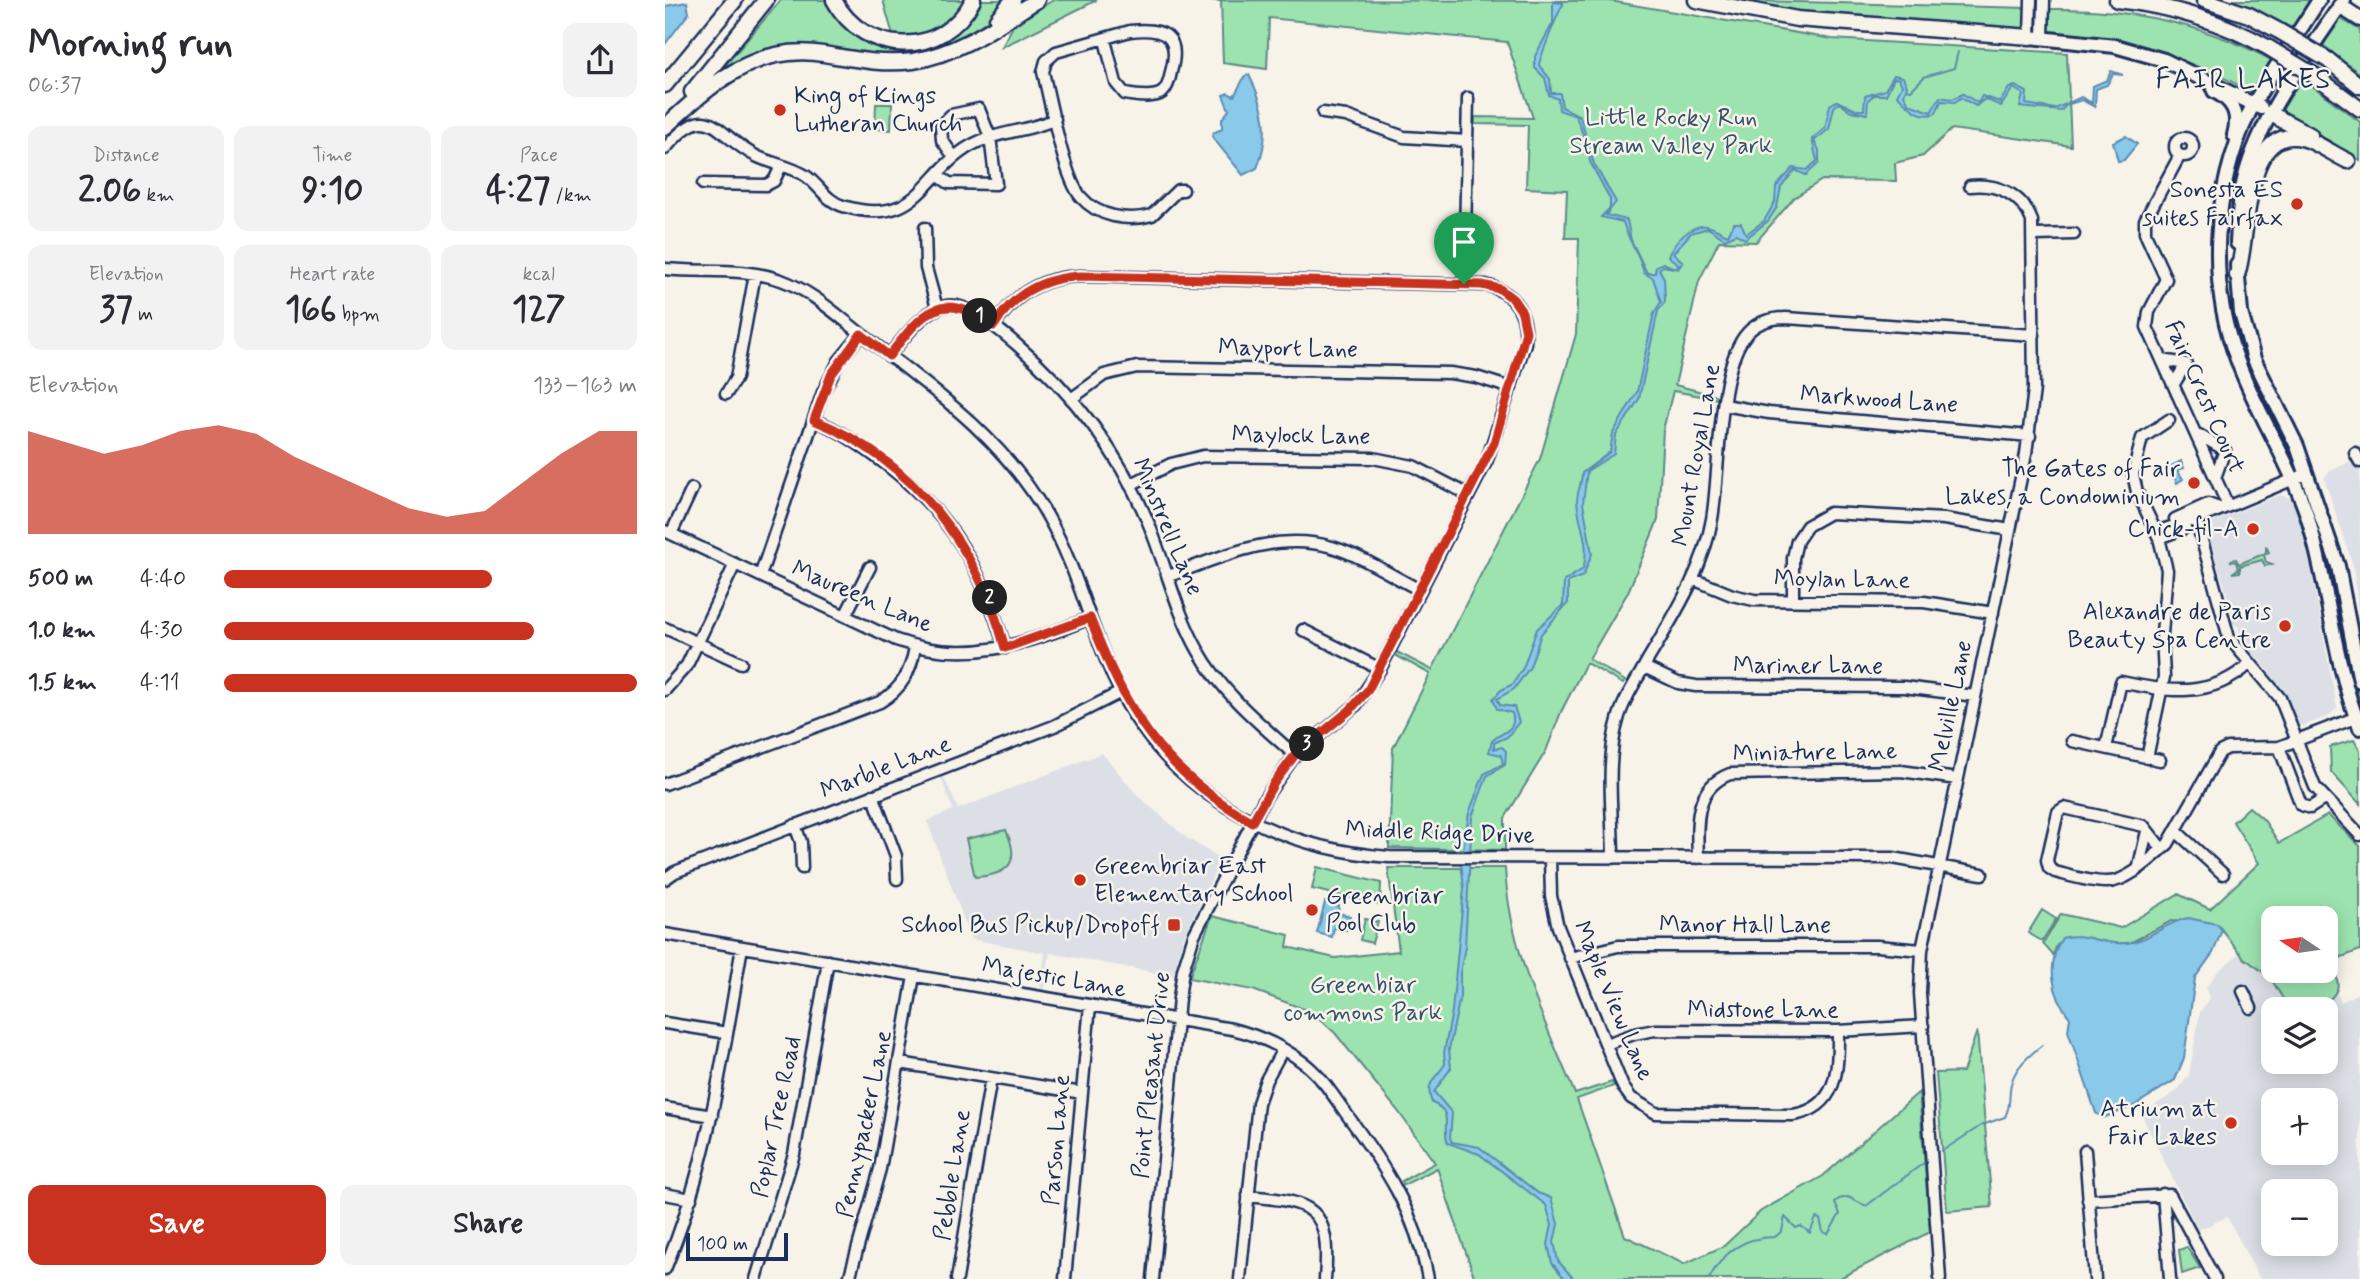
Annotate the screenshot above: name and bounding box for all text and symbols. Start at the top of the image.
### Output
text: Morning run [28,20,233,69]
button: share [563,23,637,97]
district label: FAIR LAKES [2156,62,2332,99]
text: 06:37 [28,71,82,101]
place label: King of Kings Lutheran Church [794,81,962,140]
marker: King of Kings Lutheran Church [772,102,788,118]
park label: Little Rocky Run Stream Valley Park [1569,103,1773,162]
text: Distance [93,143,160,168]
text: Time [313,143,352,168]
text: Pace [520,143,558,168]
text: 2.06 [78,168,141,214]
text: 9:10 [301,168,364,214]
text: 4:27 [486,168,550,214]
place label: Sonesta ES suites Fairfax [2142,175,2283,234]
text: km [141,183,174,208]
text: /km [550,183,592,208]
marker: Sonesta ES suites Fairfax [2289,196,2305,212]
pin [1434,212,1494,284]
icon: arrive [1445,223,1483,261]
text: Elevation [89,262,164,287]
text: Heart rate [290,262,375,287]
text: kcal [523,262,555,287]
text: 37 [99,287,133,333]
text: 166 [285,287,337,333]
text: 127 [512,287,566,333]
pin: 1 [963,298,997,334]
text: m [133,302,153,327]
text: bpm [337,302,380,327]
text: 1 [975,303,984,328]
street label: Fair Crest Court [2156,316,2252,478]
street label: Mayport Lane [1218,332,1358,366]
street label: Mount Royal Lane [1666,361,1728,549]
text: Elevation [28,371,119,401]
text: 133–163 m [533,371,637,401]
street label: Markwood Lane [1799,379,1959,421]
street label: Maylock Lane [1231,419,1371,453]
street label: Minstrell Lane [1124,454,1210,600]
place label: The Gates of Fair Lakes, a Condominium [1945,454,2180,513]
marker: The Gates of Fair Lakes, a Condominium [2186,475,2202,491]
place label: Chick-fil-A [2127,514,2239,545]
marker: Chick-fil-A [2245,521,2261,537]
street label: Maureen Lane [787,553,937,641]
street label: Moylan Lane [1774,563,1911,597]
text: 500 m [28,564,93,594]
text: 4:40 [140,564,186,594]
pin: 2 [973,580,1007,616]
text: 2 [985,585,994,610]
place label: Alexandre de Paris Beauty Spa Centre [2068,597,2271,656]
text: 1.0 km [28,616,96,646]
text: 4:30 [140,616,183,646]
marker: Alexandre de Paris Beauty Spa Centre [2277,618,2293,634]
street label: Melville Lane [1922,637,1980,775]
street label: Mariner Lane [1733,651,1883,682]
text: 1.5 km [28,668,97,698]
text: 4:11 [140,668,180,698]
pin: 3 [1289,726,1325,762]
street label: Marble Lane [816,729,956,807]
text: 3 [1302,731,1311,756]
street label: Miniature Lane [1732,736,1898,770]
street label: Middle Ridge Drive [1345,814,1535,852]
place label: Greenbriar East Elementary School [1094,851,1293,910]
marker: Greenbriar East Elementary School [1072,872,1088,888]
place label: Greenbriar Pool Club [1326,881,1444,940]
marker: Greenbriar Pool Club [1304,902,1320,918]
north arrow [2261,906,2338,984]
map controls [2261,906,2338,1256]
place label: School Bus Pickup/Dropoff [901,910,1160,941]
street label: Manor Hall Lane [1659,910,1831,941]
street label: Maple View Lane [1565,916,1661,1086]
marker: School Bus Pickup/Dropoff [1166,917,1182,933]
street label: Majestic Lane [979,950,1129,1006]
street label: Point Pleasant Drive [1126,970,1178,1180]
park label: Greenbiar commons Park [1284,970,1442,1029]
street label: Midstone Lane [1687,995,1839,1026]
button: layers [2261,997,2338,1074]
street label: Pennypacker Lane [830,1027,900,1221]
street label: Poplar Tree Road [745,1033,809,1201]
street label: Parson Lane [1036,1073,1078,1207]
button: + [2261,1088,2338,1165]
place label: Atrium at Fair Lakes [2100,1094,2217,1153]
street label: Pebble Lane [927,1107,979,1243]
marker: Atrium at Fair Lakes [2223,1115,2239,1131]
button: − [2261,1179,2338,1256]
button: Save [28,1185,326,1265]
button: Share [340,1185,637,1265]
scale bar [686,1230,787,1262]
text: 100 m [697,1232,748,1257]

